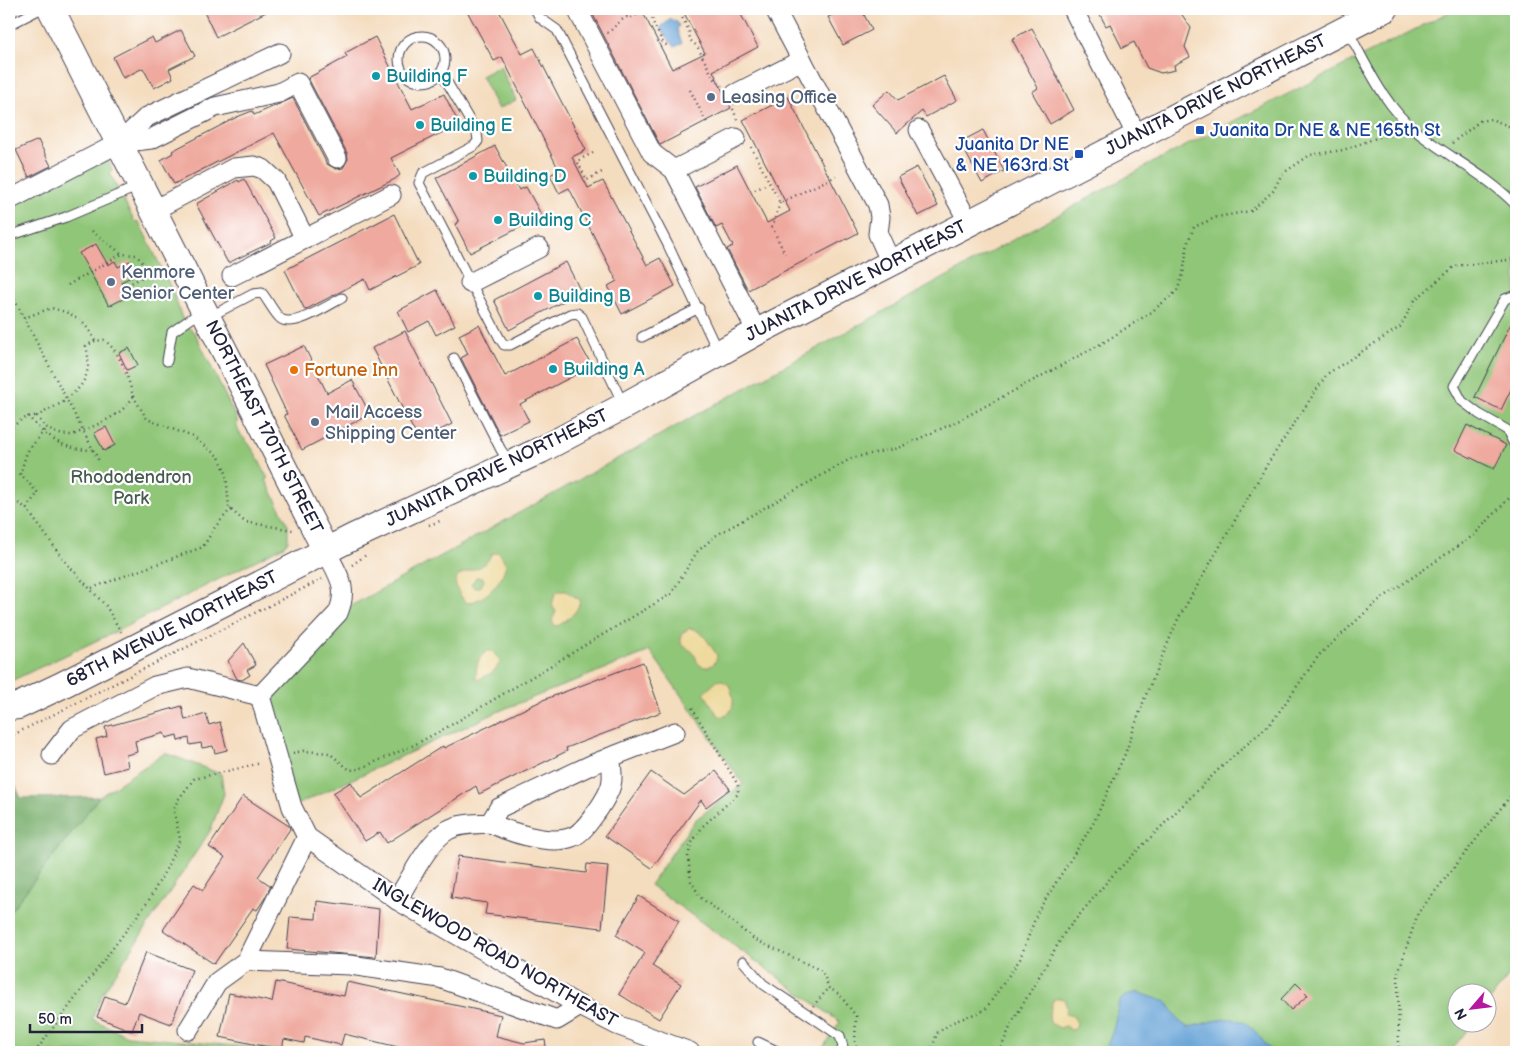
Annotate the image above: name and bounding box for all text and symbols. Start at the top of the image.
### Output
street label: JUANITA DRIVE NORTHEAST [1102,30,1330,160]
place label: Building F [386,66,467,87]
marker: Building F [370,70,382,82]
place label: Leasing Office [721,87,837,108]
marker: Leasing Office [705,91,717,103]
place label: Building E [430,115,512,136]
marker: Building E [414,119,426,131]
place label: Juanita Dr NE & NE 165th St [1210,120,1441,141]
marker: Juanita Dr NE & NE 165th St [1194,124,1206,136]
place label: Juanita Dr NE & NE 163rd St [955,134,1069,176]
marker: Juanita Dr NE & NE 163rd St [1073,148,1085,160]
place label: Building D [483,166,567,187]
marker: Building D [467,170,479,182]
place label: Building C [508,210,591,231]
marker: Building C [492,214,504,226]
street label: JUANITA DRIVE NORTHEAST [742,216,970,346]
place label: Kenmore Senior Center [121,262,235,304]
marker: Kenmore Senior Center [105,276,117,288]
place label: Building B [548,286,631,307]
marker: Building B [532,290,544,302]
street label: NORTHEAST 170TH STREET [201,317,327,537]
place label: Building A [563,359,644,380]
place label: Fortune Inn [304,360,398,381]
marker: Building A [547,363,559,375]
marker: Fortune Inn [288,364,300,376]
place label: Mail Access Shipping Center [325,402,457,444]
street label: JUANITA DRIVE NORTHEAST [382,405,612,531]
marker: Mail Access Shipping Center [309,416,321,428]
park label: Rhododendron Park [70,467,192,509]
street label: 68TH AVENUE NORTHEAST [63,566,281,692]
street label: INGLEWOOD ROAD NORTHEAST [369,874,621,1032]
north arrow [1448,984,1498,1034]
scale bar [30,1001,142,1033]
text: N [1451,1005,1471,1023]
text: 50 m [38,1010,72,1029]

